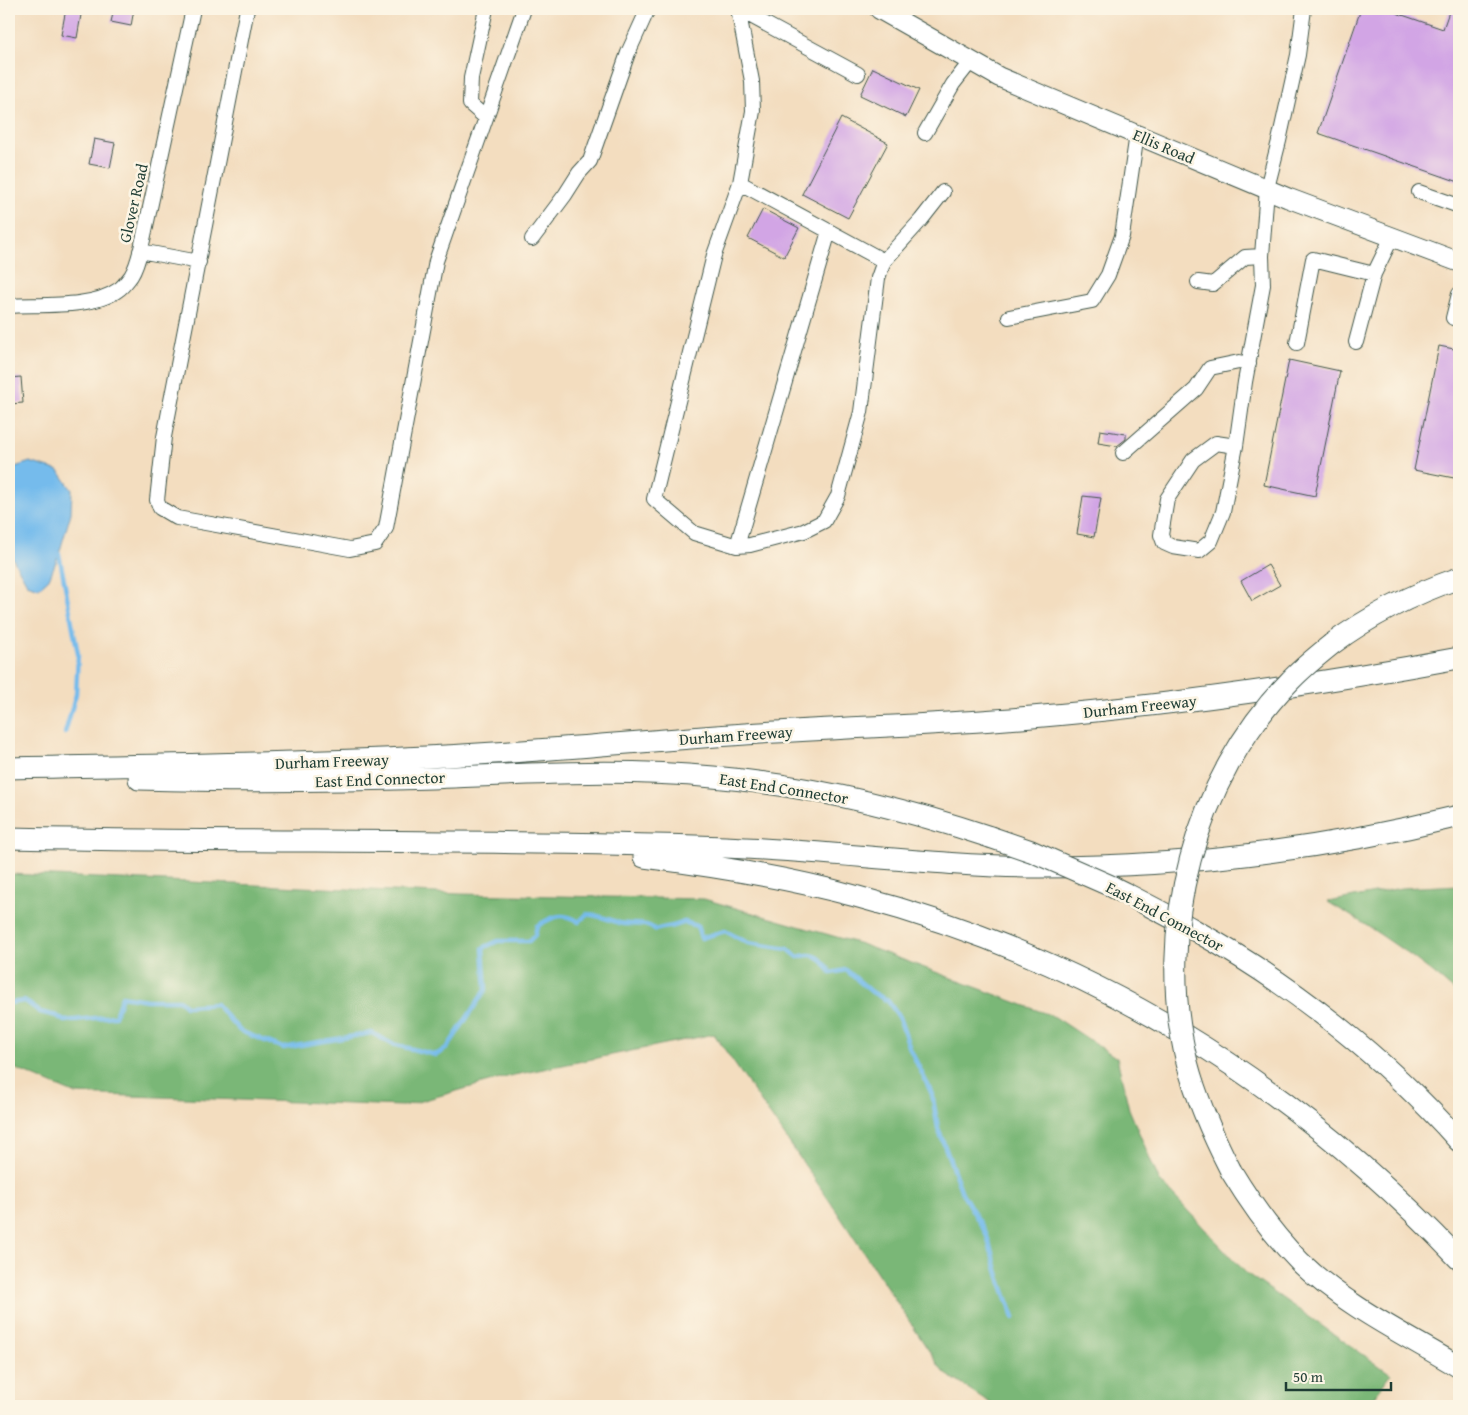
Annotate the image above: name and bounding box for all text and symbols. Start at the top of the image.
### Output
street label: Ellis Road [1129,122,1199,170]
street label: Glover Road [112,161,154,245]
street label: Durham Freeway [1082,688,1198,724]
street label: Durham Freeway [678,719,794,751]
street label: Durham Freeway [275,747,389,775]
street label: East End Connector [315,765,446,793]
street label: East End Connector [718,766,851,810]
street label: East End Connector [1102,875,1228,957]
scale bar [1286,1360,1390,1392]
text: 50 m [1293,1366,1324,1387]

